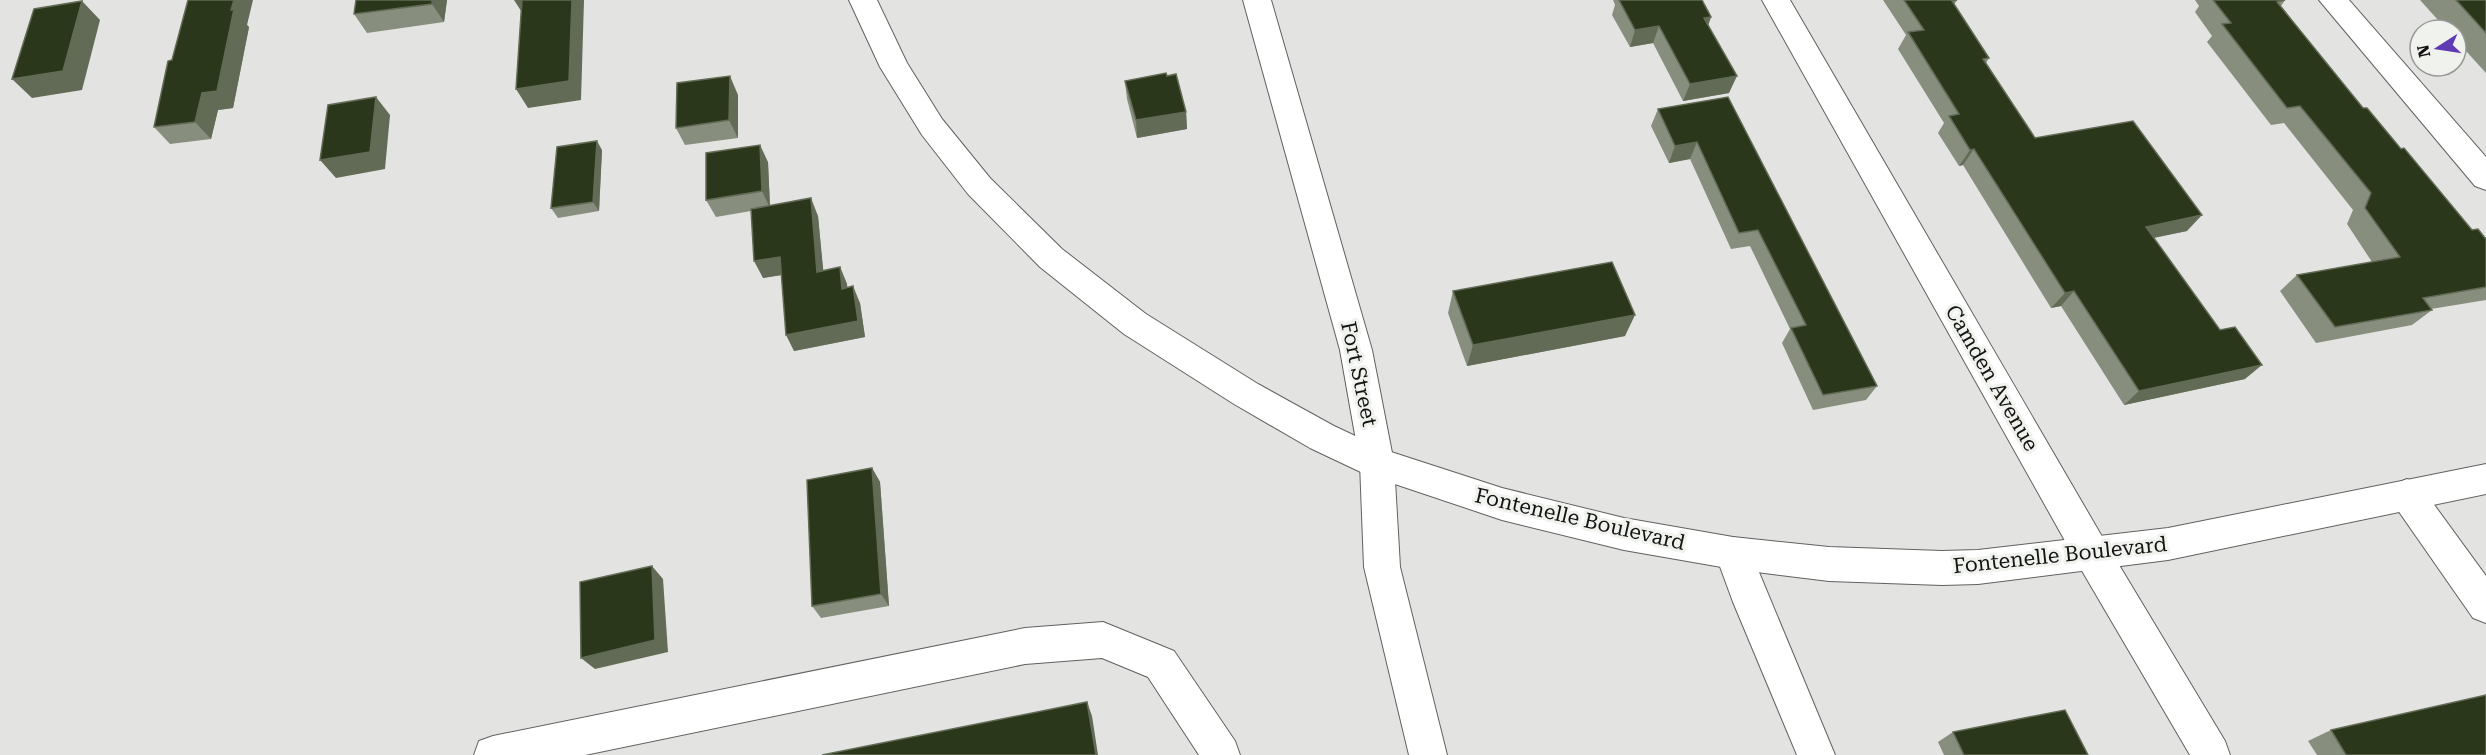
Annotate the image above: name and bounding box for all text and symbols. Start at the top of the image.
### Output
north arrow [2408,18,2468,78]
text: N [2413,43,2434,59]
street label: Camden Avenue [1940,301,2044,455]
street label: Fort Street [1336,319,1382,429]
street label: Fontenelle Boulevard [1473,483,1688,555]
street label: Fontenelle Boulevard [1952,532,2169,578]

